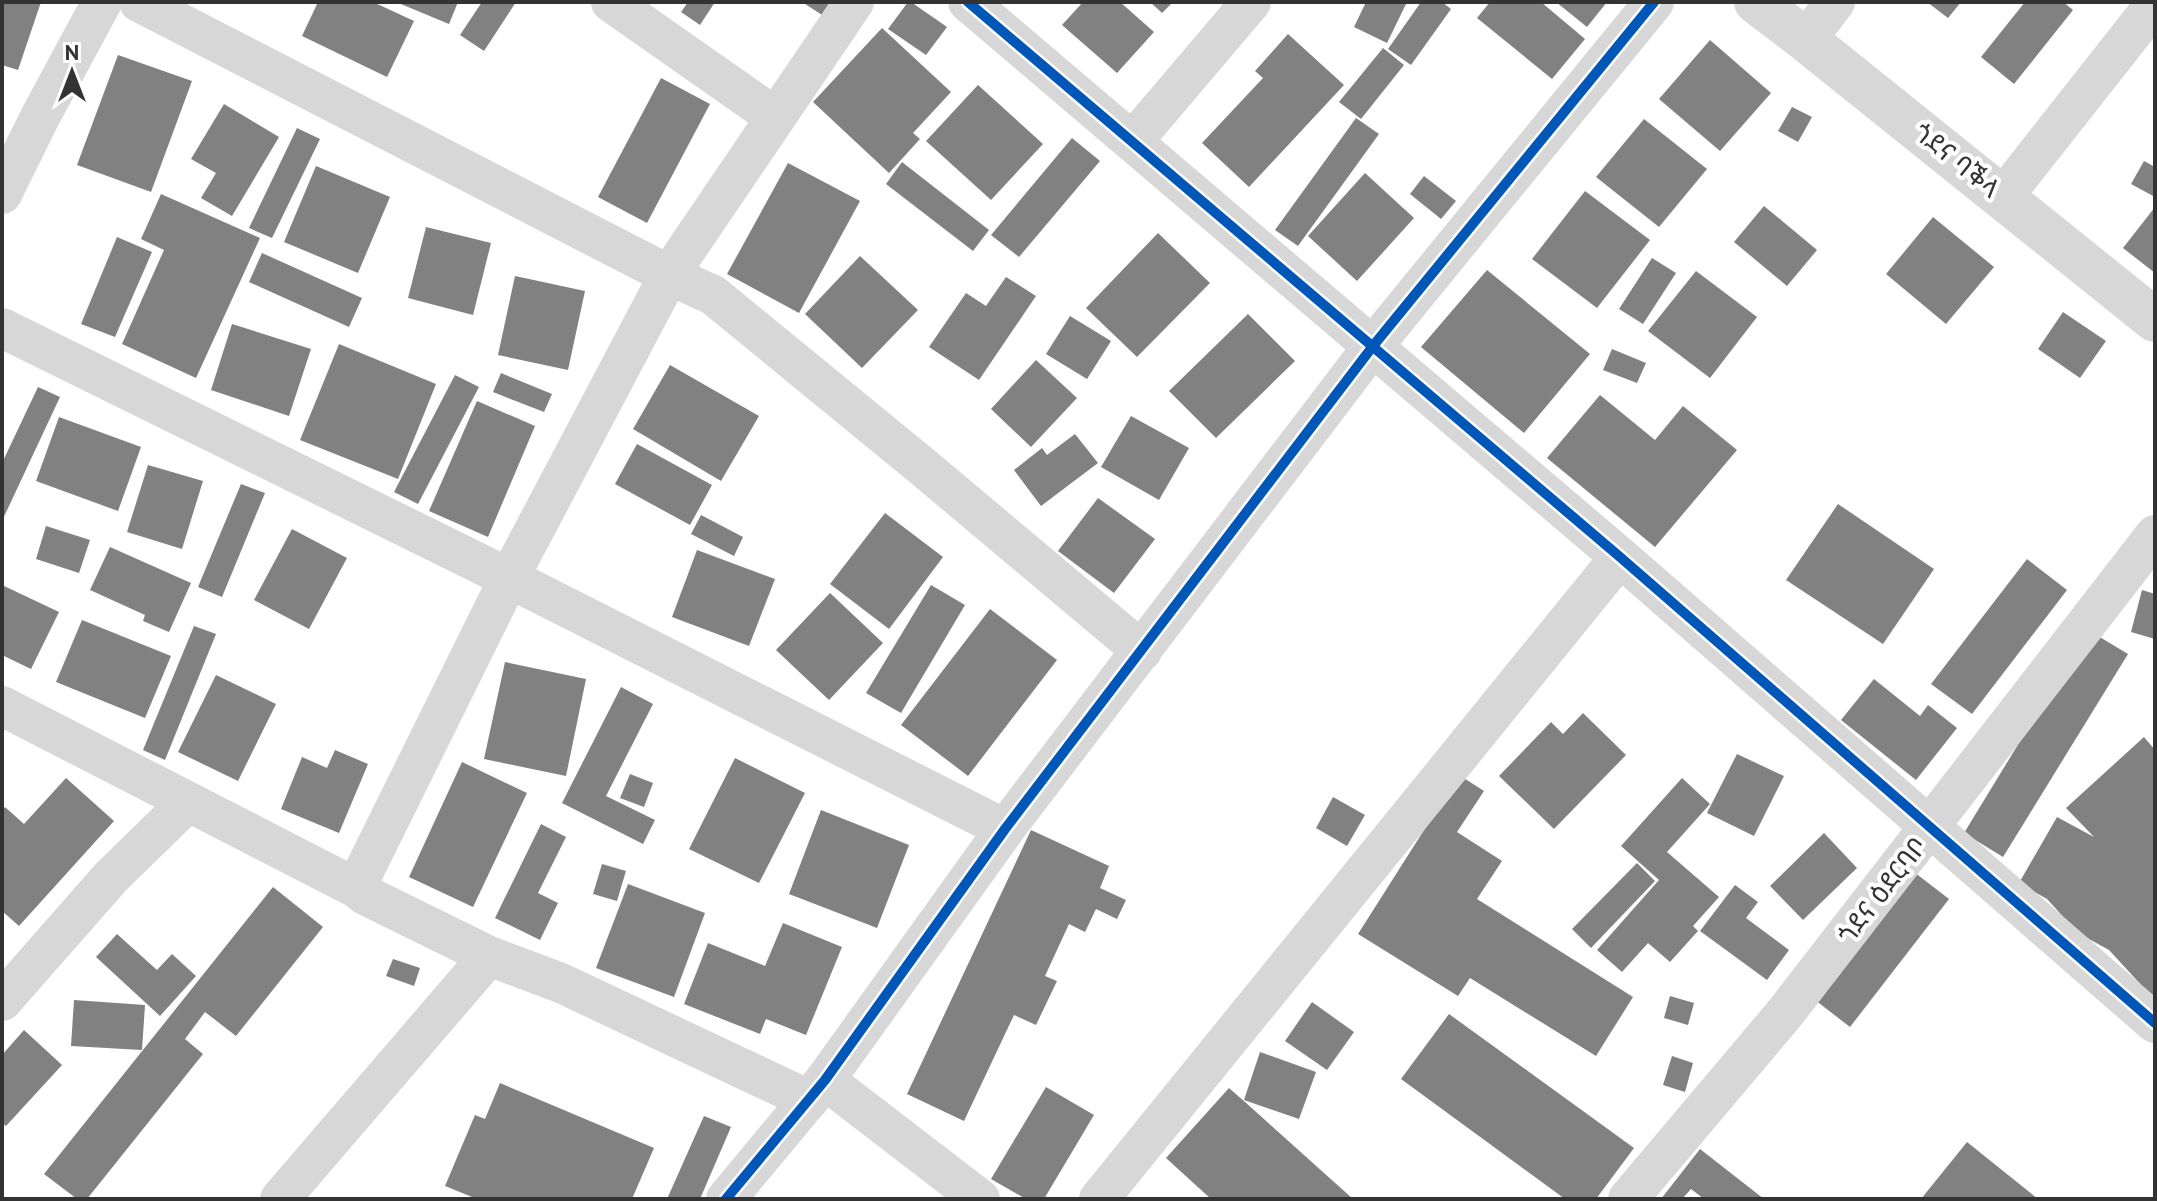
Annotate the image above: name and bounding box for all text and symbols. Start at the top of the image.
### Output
north arrow [32,32,112,112]
text: N [65,38,79,66]
street label: ጎደና ባቕላ [1907,115,2007,205]
street label: ጎደና ዕደርባቦ [1830,830,1934,950]

